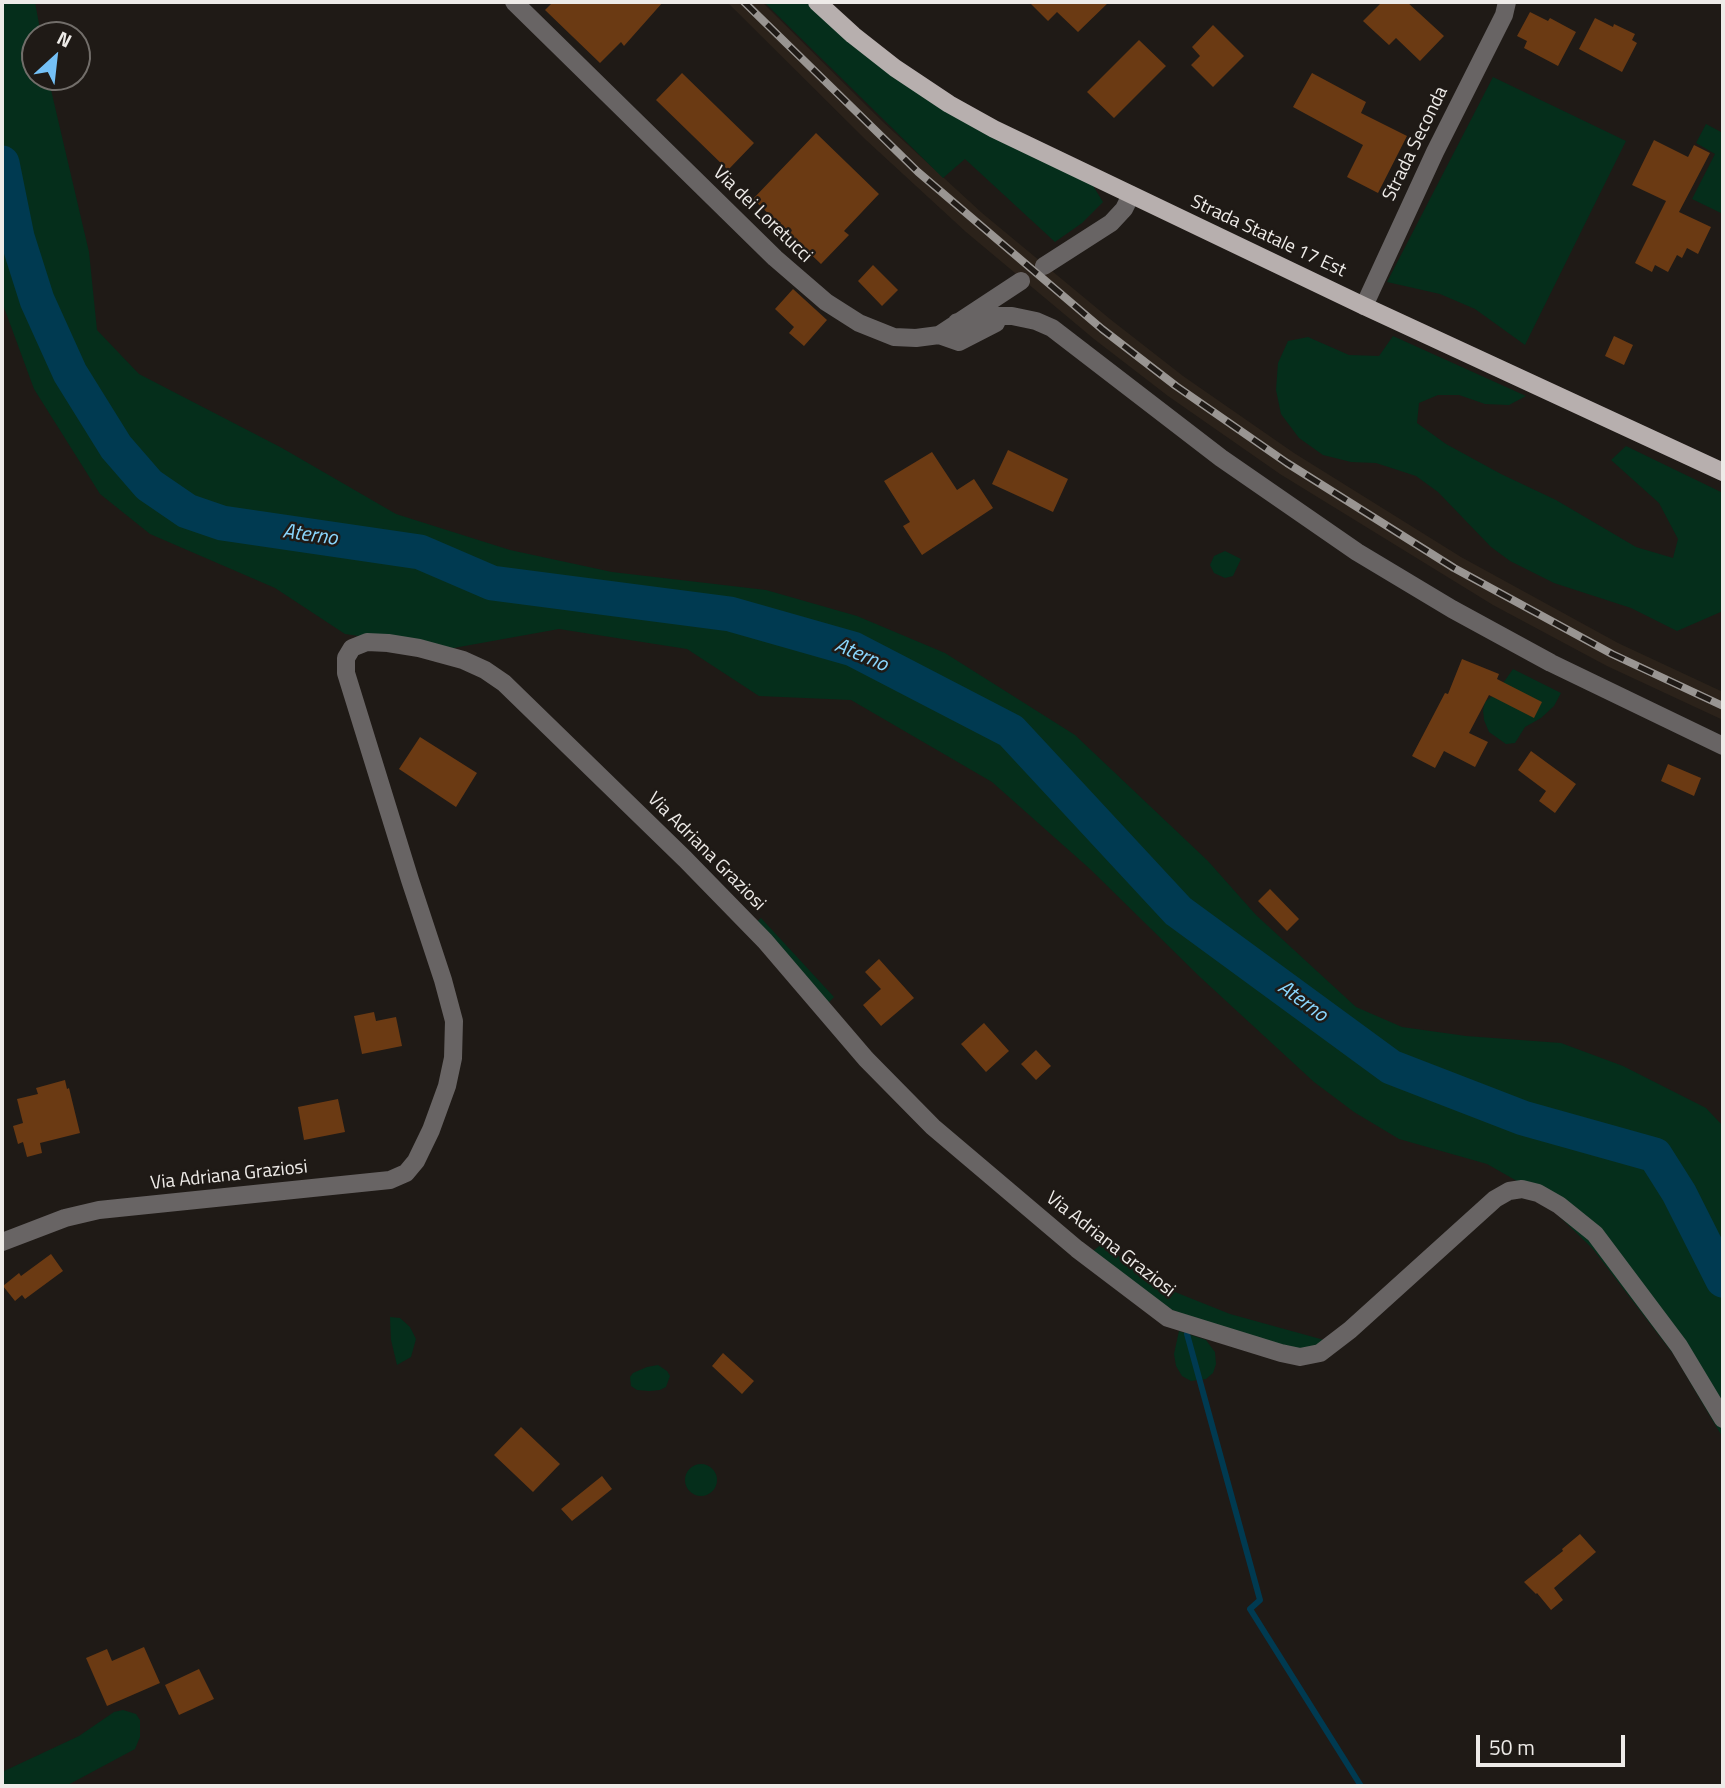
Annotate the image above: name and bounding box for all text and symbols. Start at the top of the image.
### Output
north arrow [21,21,91,91]
text: N [52,23,77,55]
street label: Strada Seconda [1378,83,1454,205]
street label: Via dei Loretucci [708,162,816,268]
street label: Strada Statale 17 Est [1187,191,1349,283]
water label: Aterno [281,520,339,552]
water label: Aterno [831,634,891,678]
street label: Via Adriana Graziosi [642,788,770,916]
water label: Aterno [1272,976,1332,1028]
street label: Via Adriana Graziosi [149,1156,309,1196]
street label: Via Adriana Graziosi [1041,1187,1179,1303]
scale bar [1480,1722,1629,1766]
text: 50 m [1489,1731,1535,1763]

